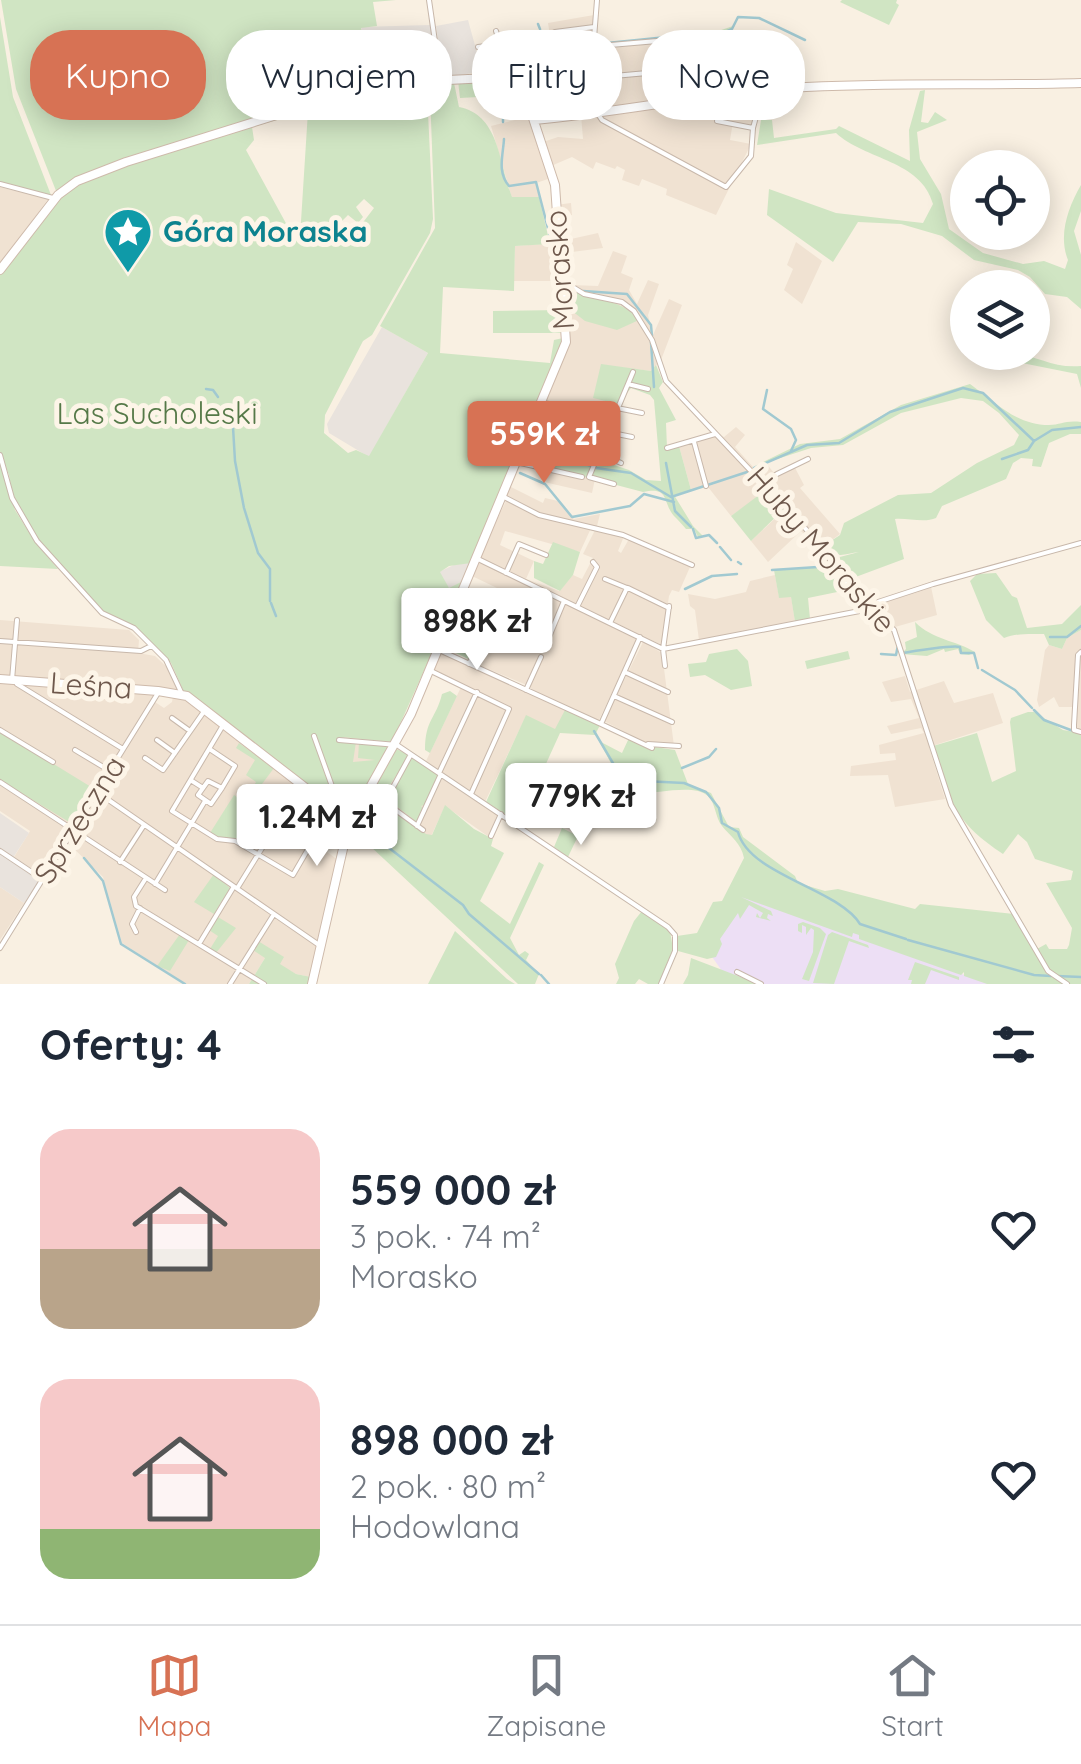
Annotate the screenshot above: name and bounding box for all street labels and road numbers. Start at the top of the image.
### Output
street label: Morasko [536,209,582,331]
street label: Huby Moraskie [739,458,904,640]
street label: Leśna [49,663,134,707]
street label: Sprzeczna [25,749,133,890]

